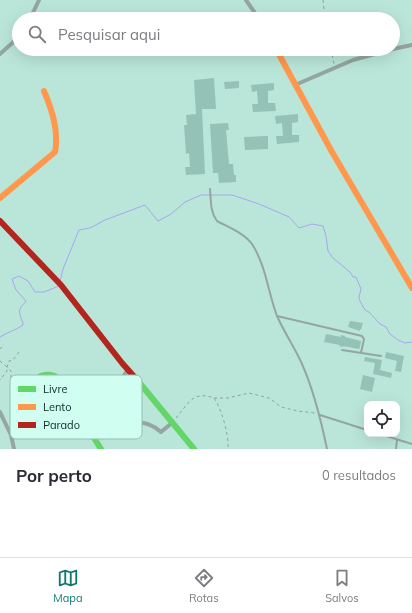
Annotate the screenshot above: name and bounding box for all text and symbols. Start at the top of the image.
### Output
search box [12,12,400,56]
icon: search [26,23,48,45]
text: Pesquisar aqui [58,25,160,44]
legend [10,375,142,439]
text: Livre [43,382,67,396]
text: Lento [43,400,71,414]
map controls [364,401,400,437]
button: locate [364,401,400,437]
text: Parado [43,418,80,432]
text: Por perto [16,465,92,486]
text: 0 resultados [322,467,396,483]
tab: Mapa [53,567,83,605]
tab: Rotas [189,567,219,605]
tab: Salvos [325,567,359,605]

